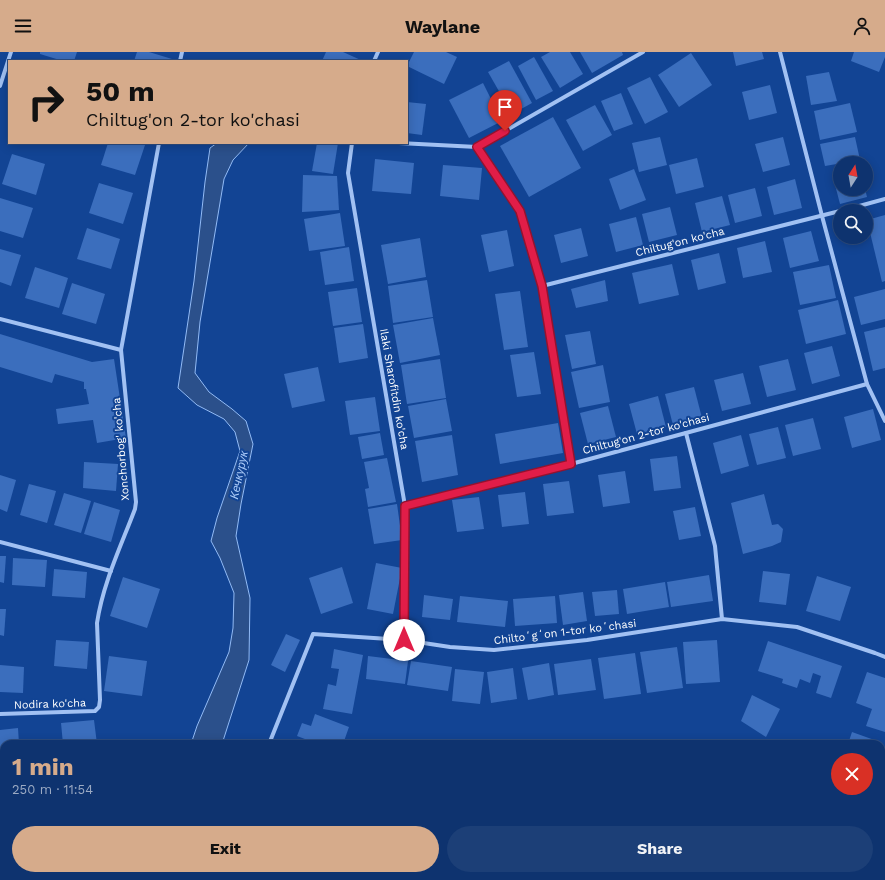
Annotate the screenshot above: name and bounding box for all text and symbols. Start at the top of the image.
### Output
icon: menu [12,15,34,37]
icon: person [851,15,873,37]
text: Waylane [405,16,480,37]
text: 50 m [86,75,155,108]
icon: right [20,76,72,128]
pin [488,90,522,131]
icon: arrive [494,96,516,118]
text: Chiltug'on 2-tor ko'chasi [86,109,300,130]
north arrow [833,156,873,196]
map controls [833,156,873,244]
button: search [833,204,873,244]
street label: Chiltug'on ko'cha [634,225,726,259]
street label: Ilaki Sharofitdin ko'cha [377,327,411,451]
street label: Xonchorbog' ko'cha [110,397,132,501]
street label: Chiltug'on 2-tor ko'chasi [581,411,711,457]
water label: Кечкурук [227,448,251,500]
street label: Chiltoʻgʻon 1-tor koʻchasi [493,617,637,647]
position arrow [383,619,425,661]
street label: Nodira ko'cha [14,696,86,712]
text: 1 min [12,753,74,781]
button: close [831,753,873,795]
text: 250 m · 11:54 [12,782,93,797]
button: Exit [12,826,439,872]
button: Share [447,826,873,872]

